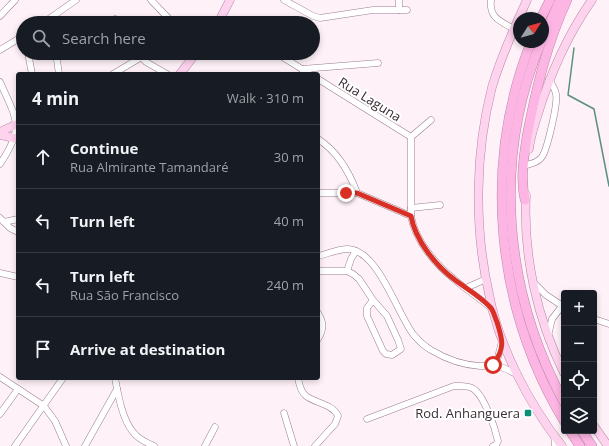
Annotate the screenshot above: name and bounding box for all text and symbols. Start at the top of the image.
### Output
north arrow [513,12,549,48]
search box [16,16,320,60]
icon: search [30,27,52,49]
text: Search here [62,28,146,48]
street label: Rua Laguna [335,73,405,125]
text: 4 min [32,87,79,110]
text: Walk · 310 m [227,89,304,107]
text: Continue [70,138,138,158]
icon: ahead [32,146,54,168]
text: 30 m [274,148,304,166]
text: Rua Almirante Tamandaré [70,158,229,176]
route end [337,184,355,202]
icon: left [32,210,54,232]
text: Turn left [70,211,135,231]
text: 40 m [274,212,304,230]
text: Turn left [70,266,135,286]
icon: left [32,274,54,296]
text: 240 m [266,276,304,294]
text: Rua São Francisco [70,286,179,304]
map controls [561,290,597,434]
button: + [561,290,597,326]
button: − [561,326,597,362]
icon: arrive [32,338,54,360]
text: Arrive at destination [70,339,225,359]
route start [484,356,502,374]
button: locate [561,362,597,398]
button: layers [561,398,597,434]
place label: Rod. Anhanguera [415,404,520,422]
marker: Rod. Anhanguera [523,408,533,418]

